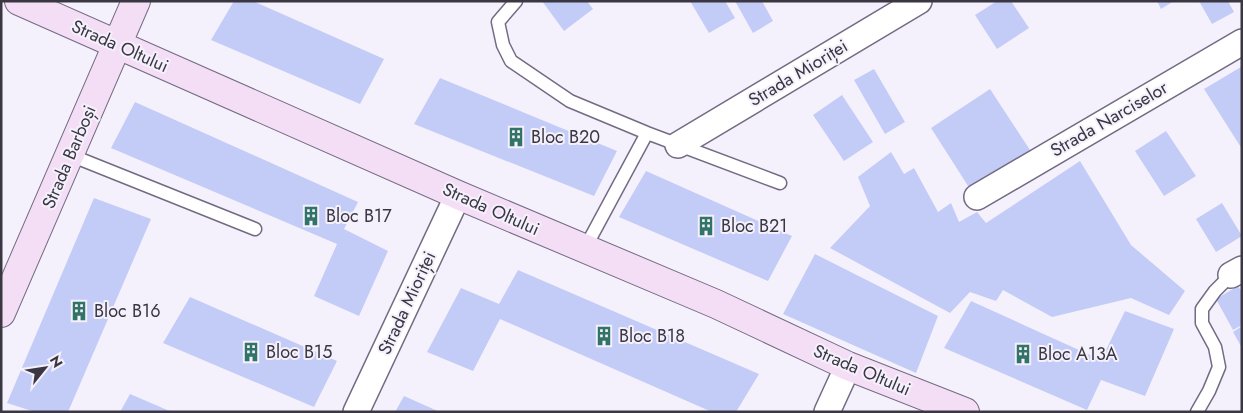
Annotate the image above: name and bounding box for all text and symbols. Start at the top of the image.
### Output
street label: Strada Oltului [67,13,173,79]
street label: Strada Mioriței [743,33,853,113]
street label: Strada Narciselor [1045,74,1173,163]
street label: Strada Barboși [35,101,103,213]
place label: Bloc B20 [531,124,600,150]
building icon: Bloc B20 [505,126,527,148]
street label: Strada Oltului [438,176,544,242]
place label: Bloc B17 [326,203,392,229]
building icon: Bloc B17 [300,205,322,227]
place label: Bloc B21 [721,213,787,239]
building icon: Bloc B21 [695,215,717,237]
street label: Strada Mioriței [372,247,442,359]
place label: Bloc B16 [94,298,161,324]
building icon: Bloc B16 [68,300,90,322]
place label: Bloc B18 [619,323,685,349]
building icon: Bloc B18 [593,325,615,347]
street label: Strada Oltului [809,338,915,402]
place label: Bloc B15 [266,339,332,365]
building icon: Bloc B15 [240,341,262,363]
place label: Bloc A13A [1038,341,1118,367]
north arrow [20,343,70,393]
building icon: Bloc A13A [1012,343,1034,365]
text: N [45,352,68,371]

